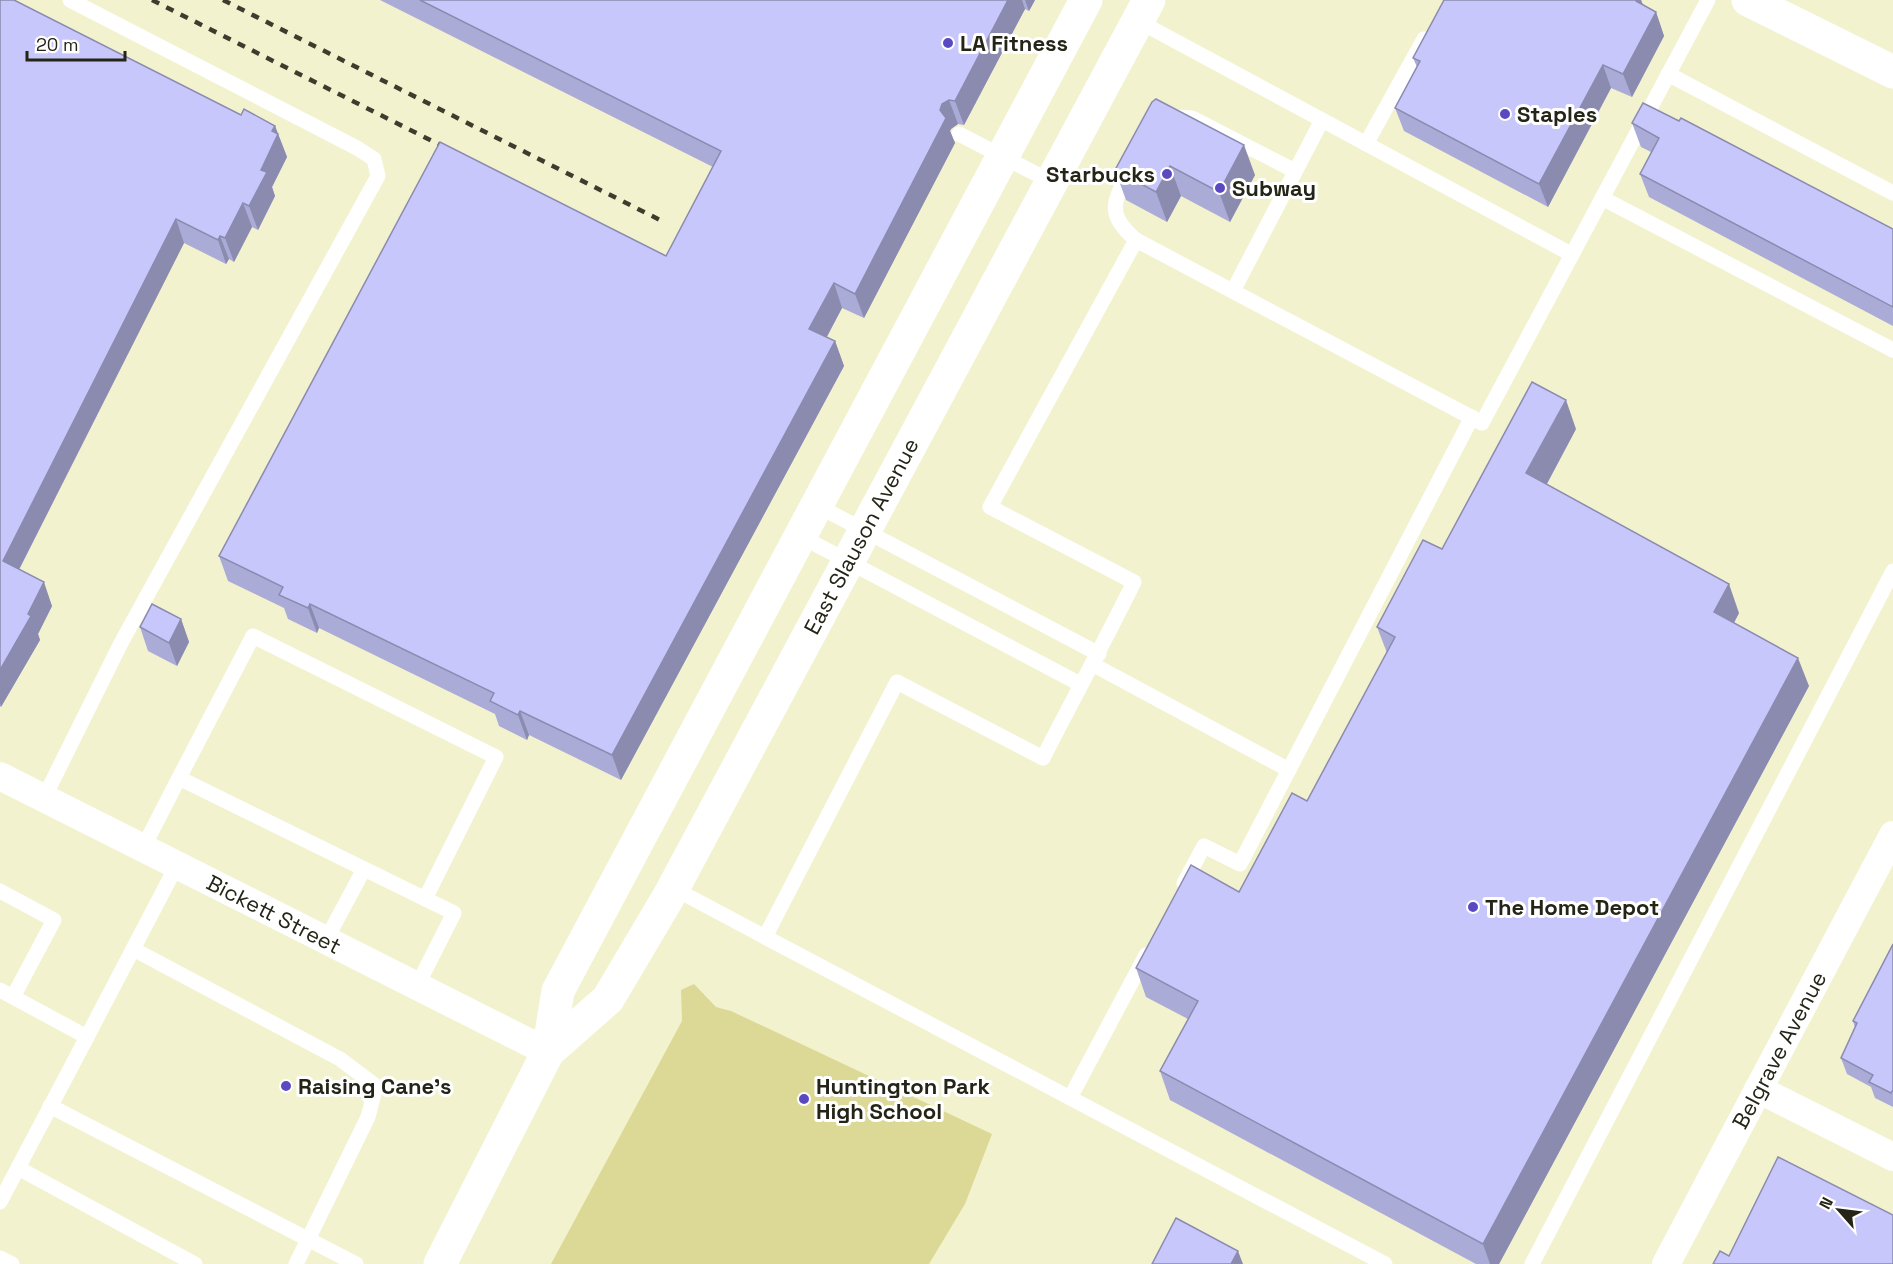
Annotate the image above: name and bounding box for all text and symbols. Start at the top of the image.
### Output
scale bar [27,24,124,62]
place label: LA Fitness [960,29,1068,57]
text: 20 m [36,33,79,56]
marker: LA Fitness [941,36,955,50]
place label: Staples [1517,100,1597,128]
marker: Staples [1498,107,1512,121]
place label: Starbucks [1046,160,1155,188]
marker: Starbucks [1160,167,1174,181]
place label: Subway [1232,174,1316,202]
marker: Subway [1213,181,1227,195]
street label: East Slauson Avenue [797,433,925,639]
street label: Bickett Street [202,868,346,960]
place label: The Home Depot [1485,893,1659,921]
marker: The Home Depot [1466,900,1480,914]
street label: Belgrave Avenue [1726,966,1832,1134]
place label: Raising Cane's [298,1072,451,1100]
place label: Huntington Park High School [816,1072,990,1125]
marker: Raising Cane's [279,1079,293,1093]
marker: Huntington Park High School [797,1092,811,1106]
north arrow [1809,1180,1869,1240]
text: N [1814,1194,1838,1213]

